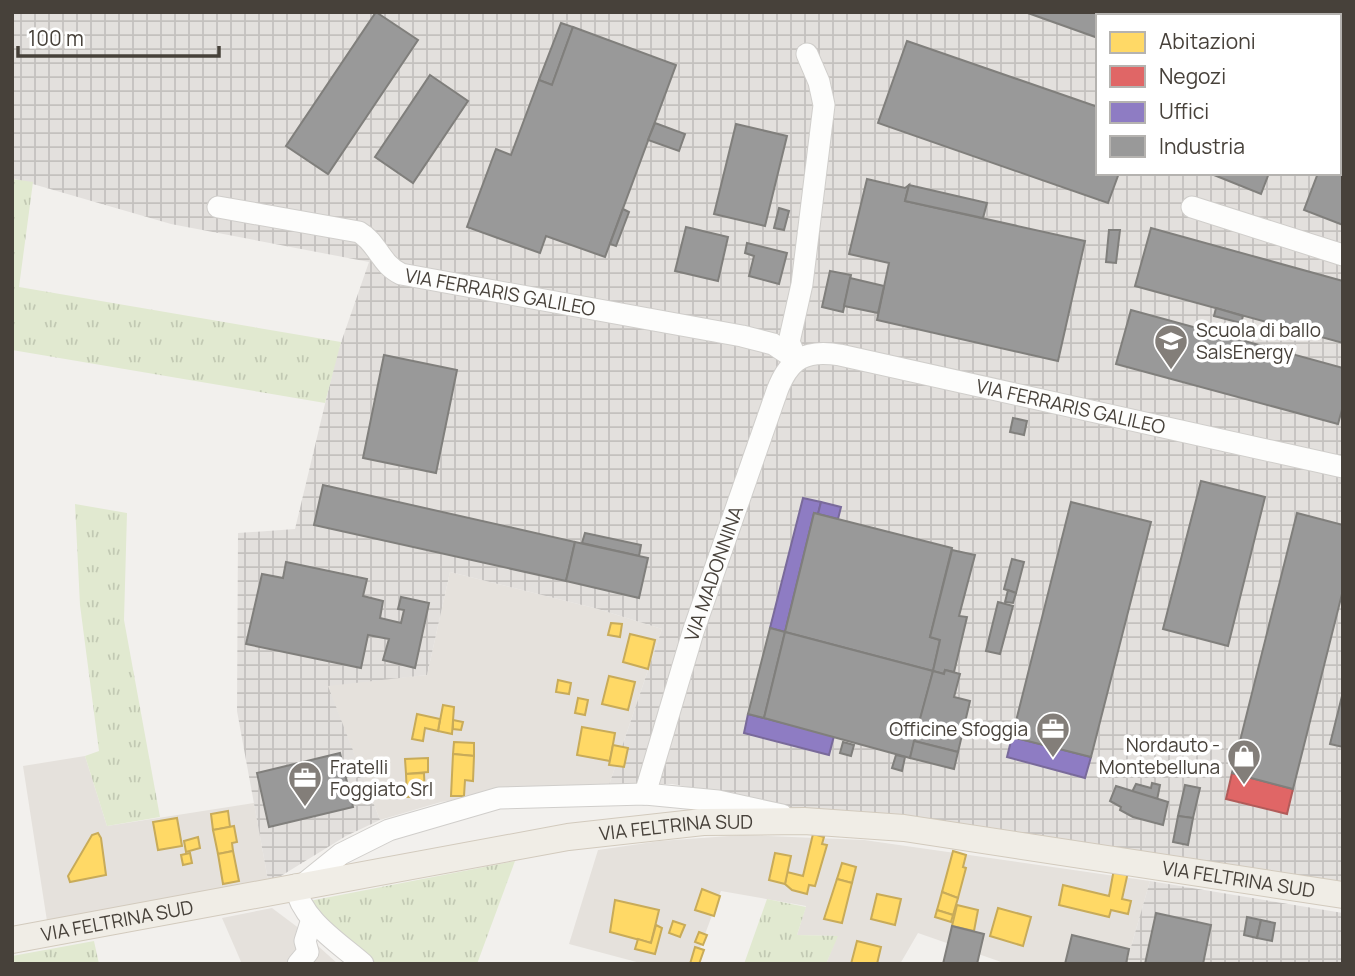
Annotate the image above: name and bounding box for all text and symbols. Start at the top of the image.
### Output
scale bar [18,14,219,58]
legend [1096,14,1341,175]
text: 100 m [28,24,84,52]
text: Abitazioni [1159,27,1256,55]
text: Negozi [1159,62,1226,90]
text: Uffici [1159,97,1209,125]
text: Industria [1159,132,1245,160]
street label: VIA FERRARIS GALILEO [403,262,598,322]
place label: Scuola di ballo SalsEnergy [1196,317,1321,365]
school or university icon: Scuola di ballo SalsEnergy [1152,322,1190,371]
street label: VIA FERRARIS GALILEO [974,373,1168,440]
street label: VIA MADONNINA [678,502,749,644]
office icon: Officine Sfoggia [1034,710,1072,759]
place label: Officine Sfoggia [889,716,1028,742]
place label: Nordauto - Montebelluna [1099,732,1220,780]
shop icon: Nordauto - Montebelluna [1225,737,1263,786]
place label: Fratelli Foggiato Srl [330,754,433,802]
office icon: Fratelli Foggiato Srl [286,759,324,808]
street label: VIA FELTRINA SUD [598,809,753,846]
street label: VIA FELTRINA SUD [1160,855,1317,904]
street label: VIA FELTRINA SUD [39,894,196,947]

